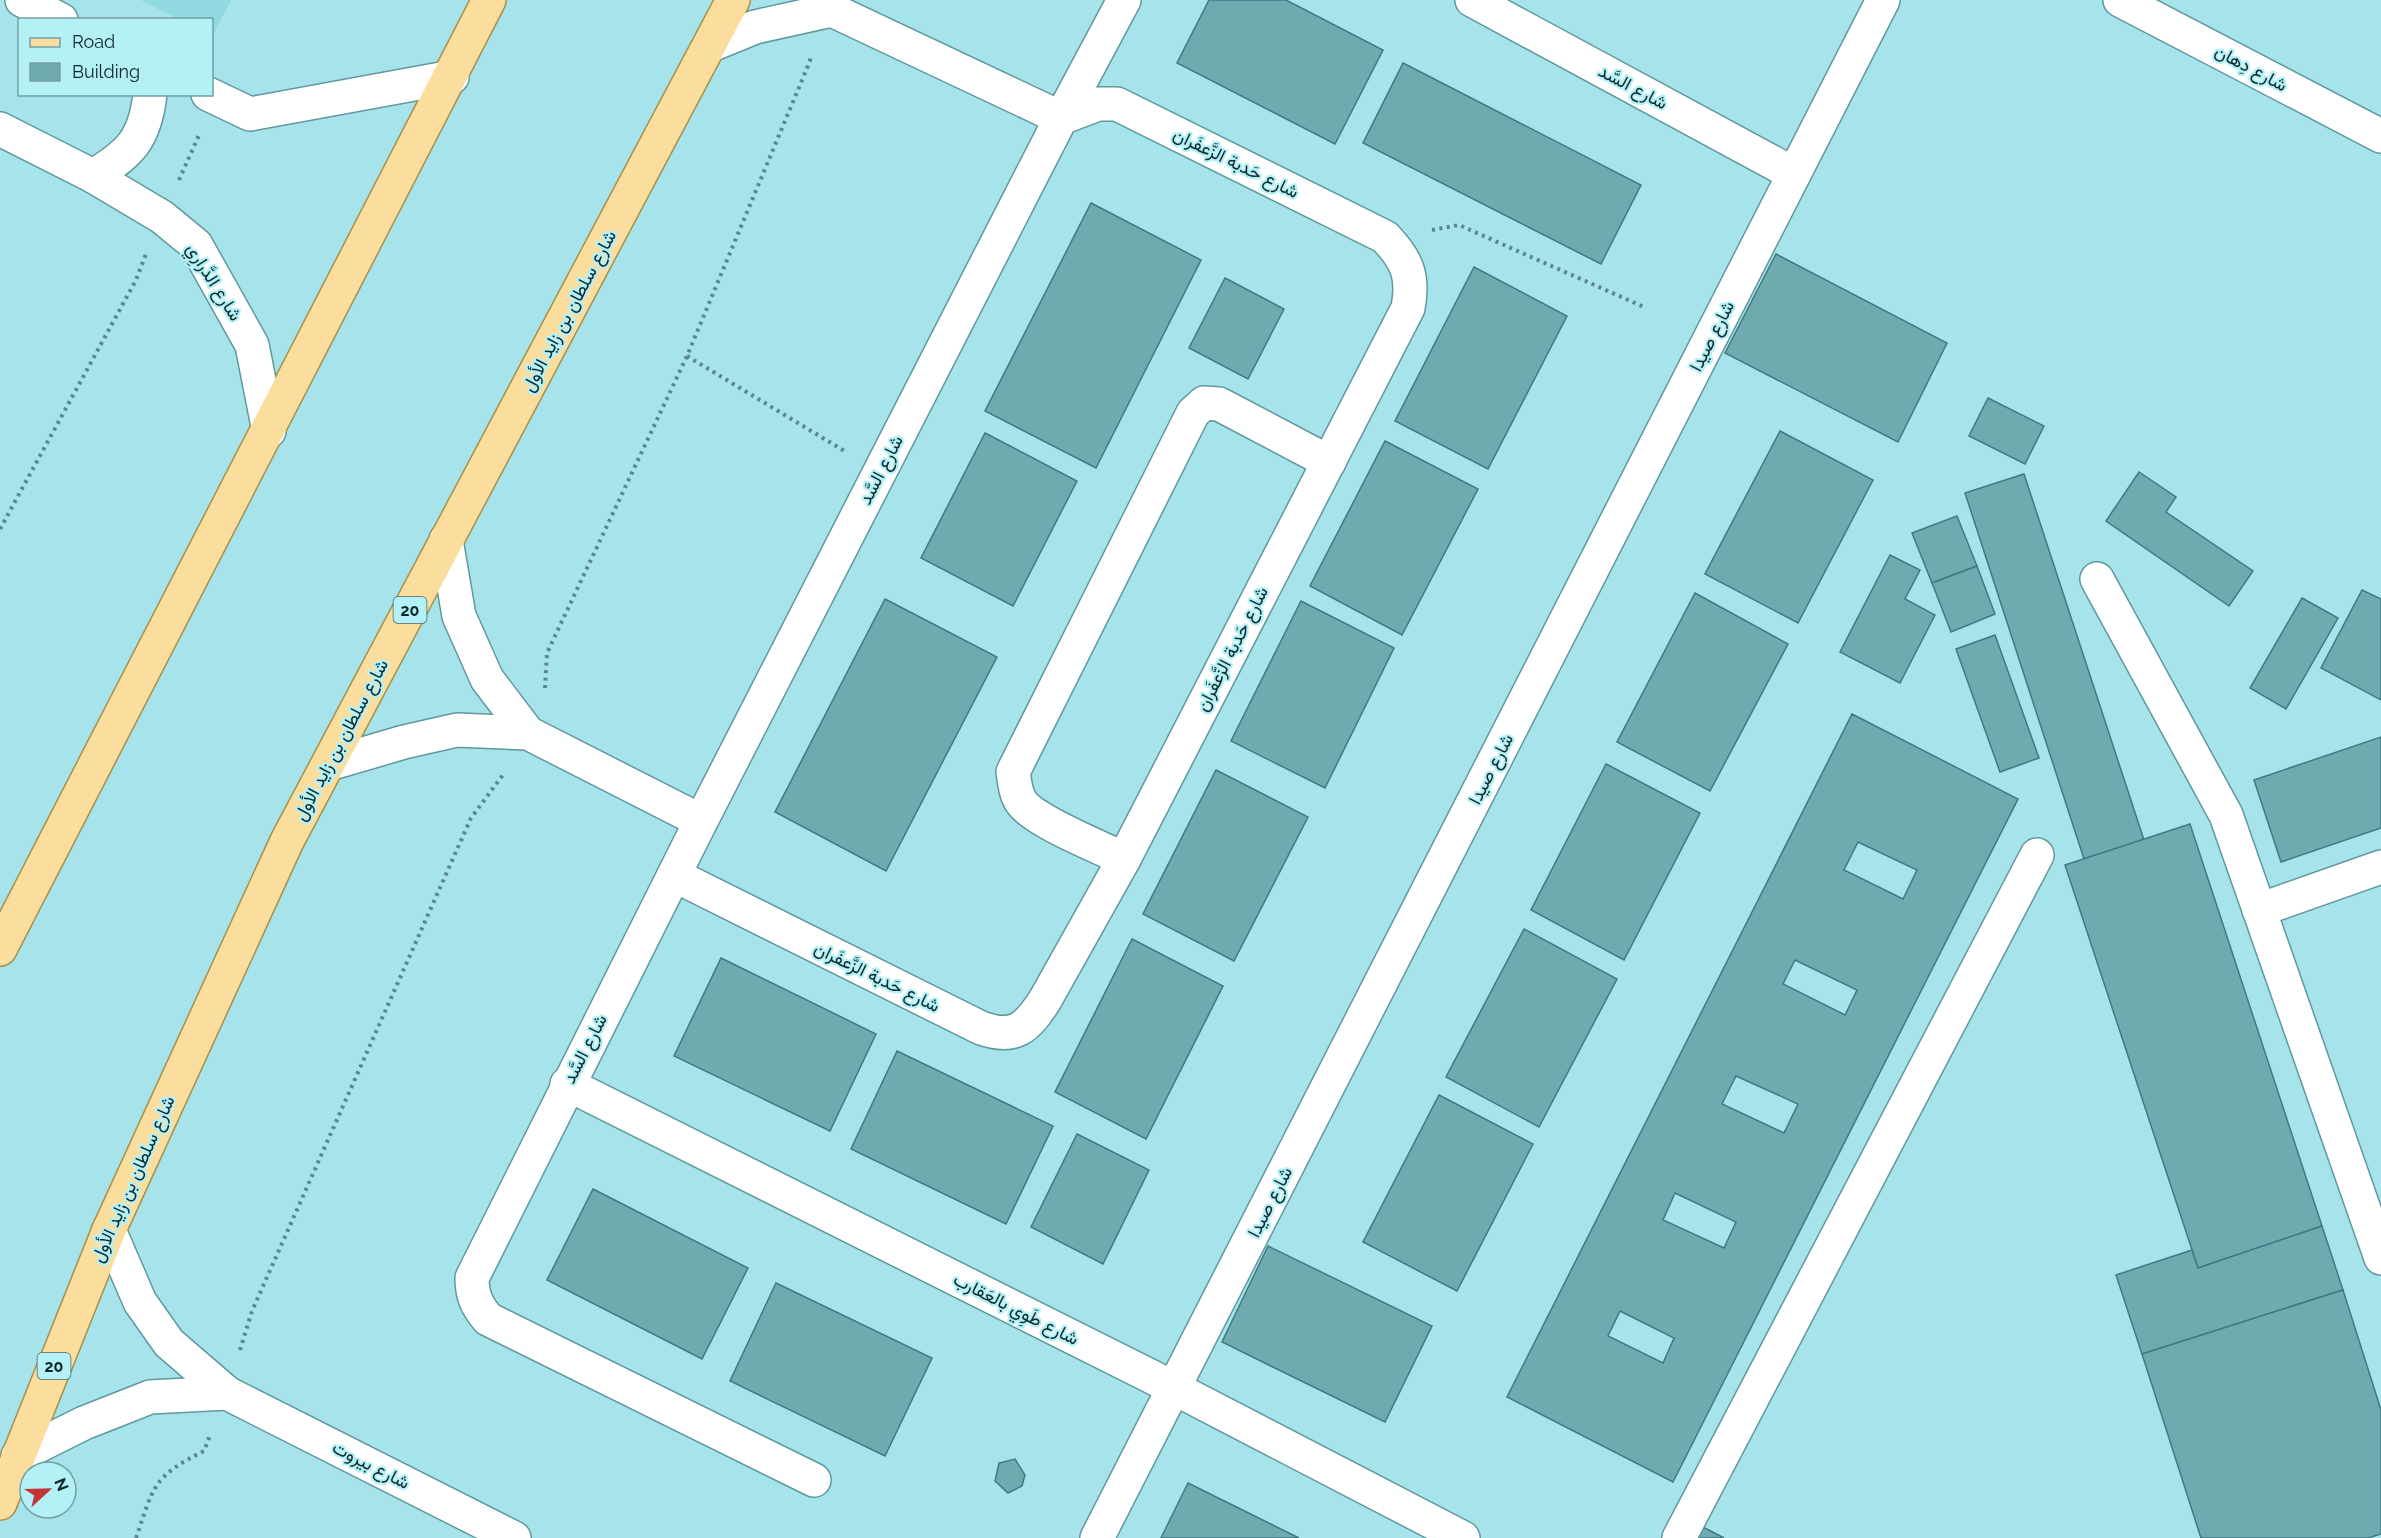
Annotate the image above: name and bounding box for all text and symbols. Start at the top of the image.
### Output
legend [18,18,213,96]
text: Road [72,31,115,52]
street label: شارع دِهان [2211,40,2291,97]
street label: شارع السَّد [1594,60,1671,115]
text: Building [72,61,140,82]
street label: شارع حَدبة الزَّعفَران [1169,123,1302,204]
street label: شارع سلطان بن زايد الأول [517,226,622,396]
street label: شارع الدَّرارِي [178,239,247,327]
street label: شارع صيدا [1685,297,1740,375]
street label: شارع السَّد [854,432,909,509]
street label: شارع حَدبة الزَّعفَران [1191,583,1274,715]
road number: 20 [394,597,426,623]
street label: شارع سلطان بن زايد الأول [289,655,394,825]
street label: شارع صيدا [1464,730,1519,808]
street label: شارع حَدبة الزَّعفَران [810,937,943,1018]
street label: شارع السَّد [558,1011,613,1088]
street label: شارع سلطان بن زايد الأول [86,1092,181,1266]
street label: شارع صيدا [1243,1163,1298,1241]
street label: شارع طَوِي بالعَقارب [948,1268,1082,1354]
road number: 20 [38,1353,70,1379]
street label: شارع بيروت [328,1436,413,1495]
north arrow [18,1460,78,1520]
text: N [50,1475,73,1494]

